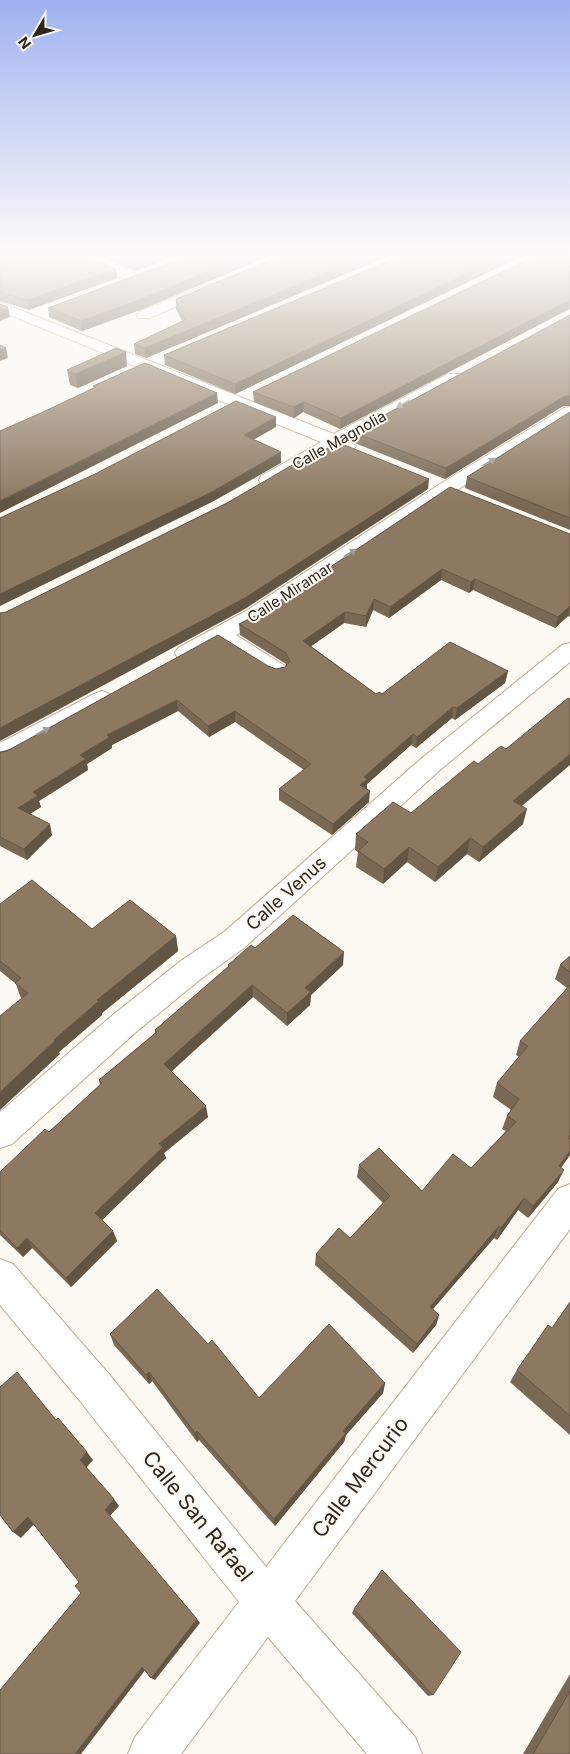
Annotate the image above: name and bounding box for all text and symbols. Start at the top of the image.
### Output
north arrow [10,10,60,60]
text: N [14,34,34,53]
one-way arrow [396,400,411,408]
street label: Calle Magnolia [289,406,389,474]
one-way arrow [482,457,495,467]
one-way arrow [343,549,357,558]
street label: Calle Miramar [244,557,337,627]
one-way arrow [36,727,50,735]
street label: Calle Venus [242,852,330,934]
street label: Calle Mercurio [307,1412,413,1542]
street label: Calle San Rafael [138,1446,258,1586]

